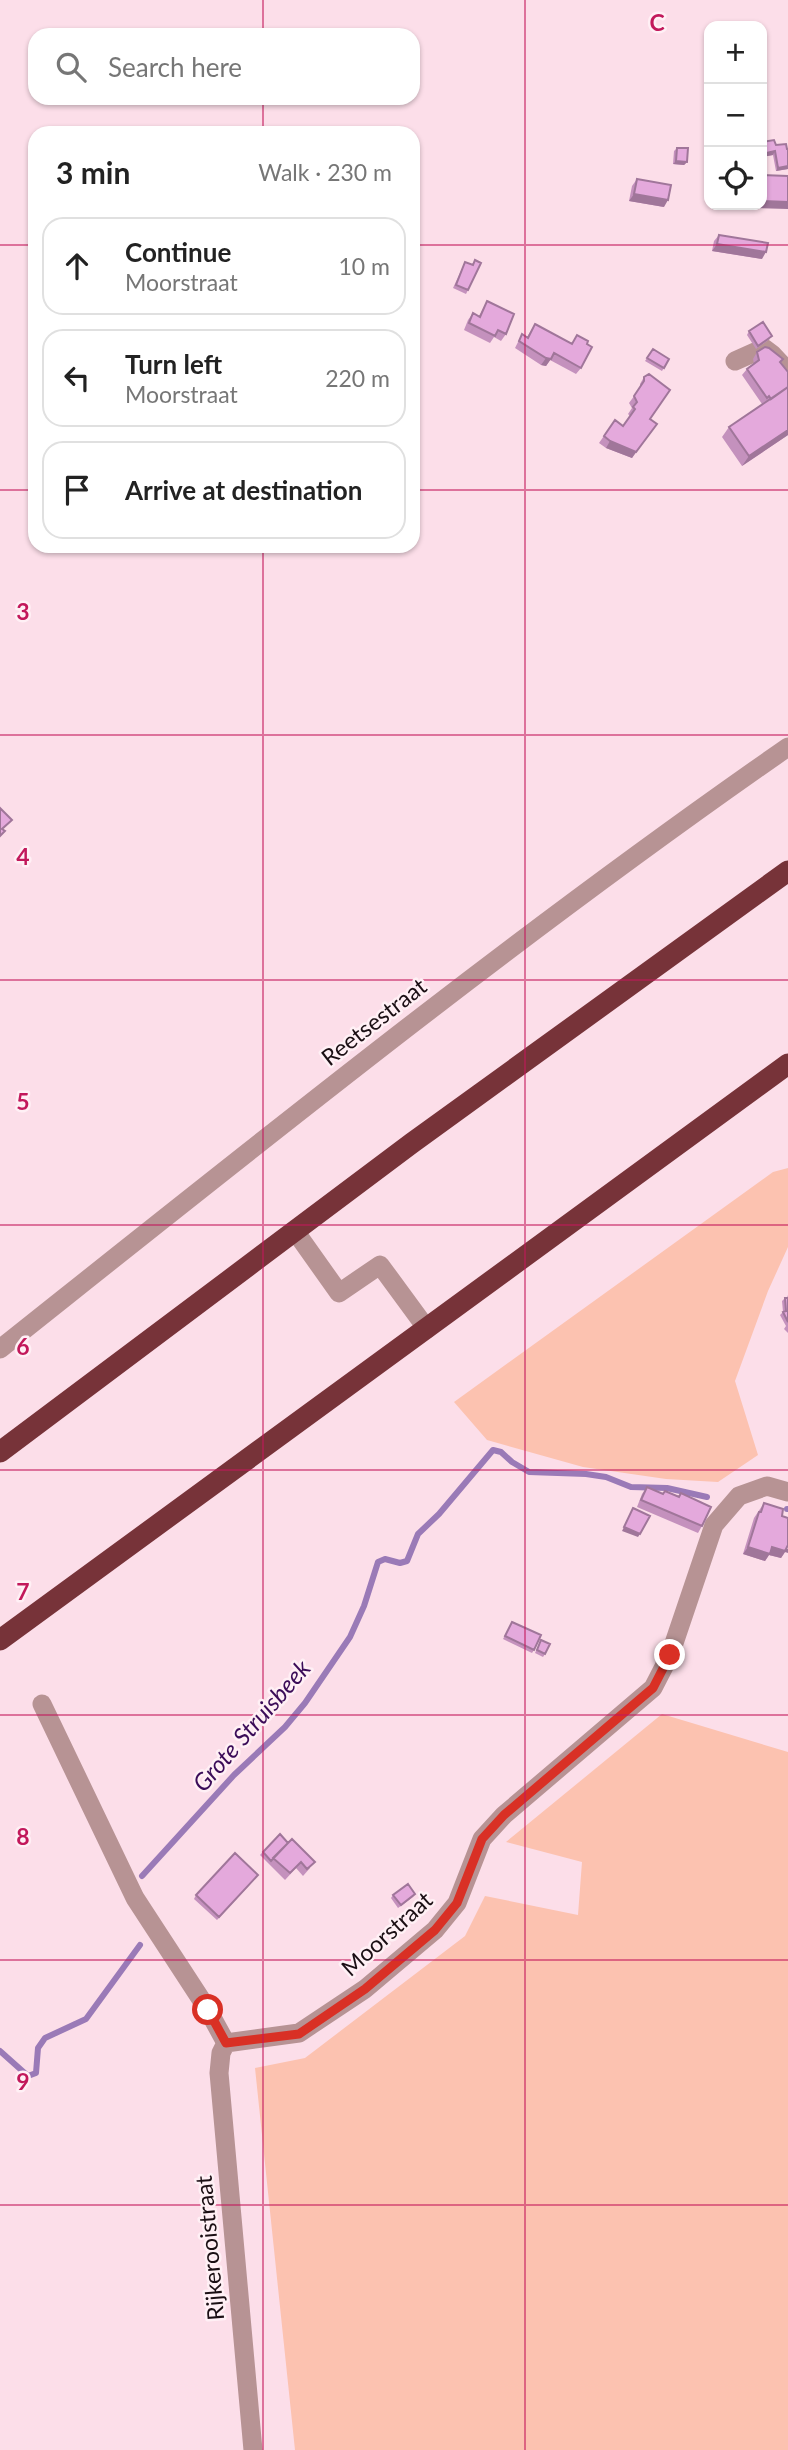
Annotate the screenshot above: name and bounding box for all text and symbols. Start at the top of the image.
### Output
text: C [649,8,665,36]
map controls [704,21,767,210]
button: + [704,21,767,84]
search box [28,28,420,105]
icon: search [52,48,90,86]
text: Search here [108,51,242,83]
button: − [704,84,767,147]
button: locate [704,147,767,210]
text: 3 min [56,154,130,190]
text: Walk · 230 m [258,158,392,186]
text: Continue [125,236,231,268]
icon: ahead [58,247,96,285]
text: 10 m [339,252,390,280]
text: Moorstraat [125,268,238,296]
text: Turn left [125,348,222,380]
icon: left [58,359,96,397]
text: 220 m [325,364,390,392]
text: Moorstraat [125,380,238,408]
icon: arrive [58,471,96,509]
text: Arrive at destination [125,474,362,506]
text: 3 [16,597,30,625]
text: 4 [16,842,30,870]
street label: Reetsestraat [315,971,432,1071]
text: 5 [16,1087,30,1115]
text: 6 [16,1332,30,1360]
text: 7 [16,1577,30,1605]
route end [654,1639,685,1670]
water label: Grote Struisbeek [186,1653,316,1797]
text: 8 [16,1822,30,1850]
street label: Moorstraat [335,1885,438,1981]
route start [192,1994,223,2025]
text: 9 [16,2067,30,2095]
street label: Rijkerooistraat [189,2174,229,2322]

